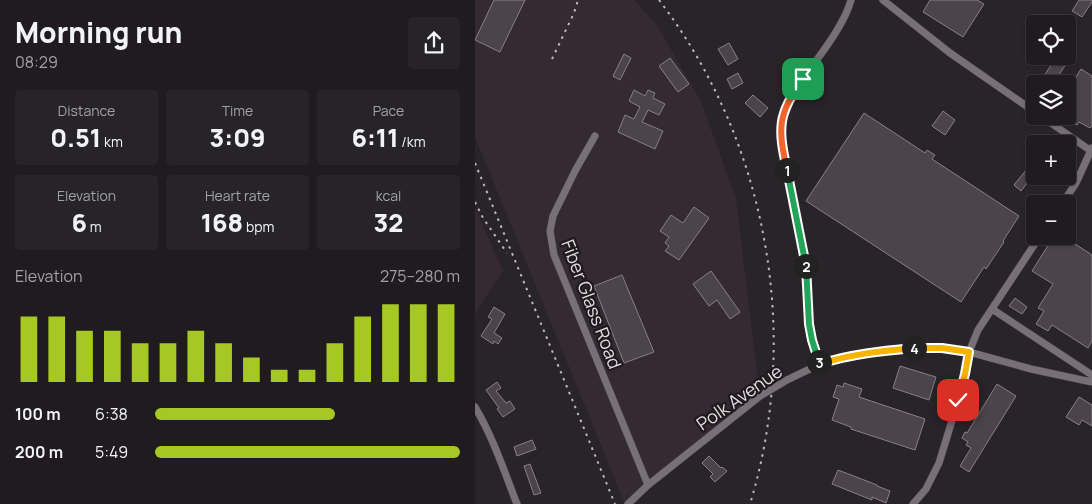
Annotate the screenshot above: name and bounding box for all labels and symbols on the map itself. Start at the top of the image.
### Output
pin [782,58,824,100]
pin: 1 [775,158,799,182]
street label: Fiber Glass Road [556,236,628,372]
pin: 2 [793,254,819,278]
pin: 4 [901,336,927,360]
pin: 3 [807,350,831,374]
street label: Polk Avenue [691,359,787,435]
pin [937,379,979,421]

